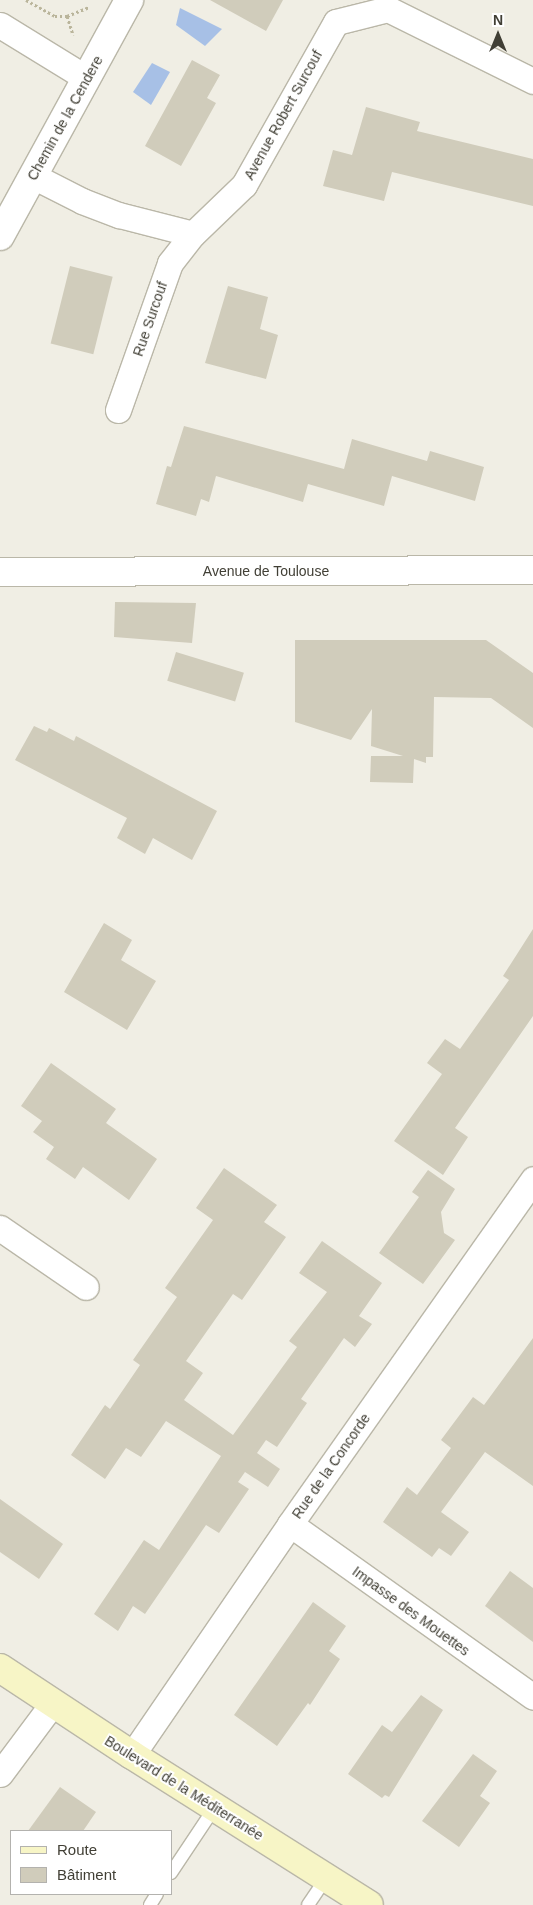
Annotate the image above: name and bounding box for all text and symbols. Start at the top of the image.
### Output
north arrow [473,10,523,60]
text: N [493,12,503,28]
street label: Avenue Robert Surcouf [240,47,326,183]
street label: Chemin de la Cendere [24,53,106,183]
street label: Rue Surcouf [129,279,171,359]
street label: Avenue de Toulouse [203,563,329,579]
street label: Rue de la Concorde [288,1410,374,1522]
street label: Impasse des Mouettes [349,1563,473,1659]
street label: Boulevard de la Méditerranée [102,1732,266,1844]
legend [10,1830,172,1895]
text: Route [57,1841,97,1858]
text: Bâtiment [57,1866,116,1883]

